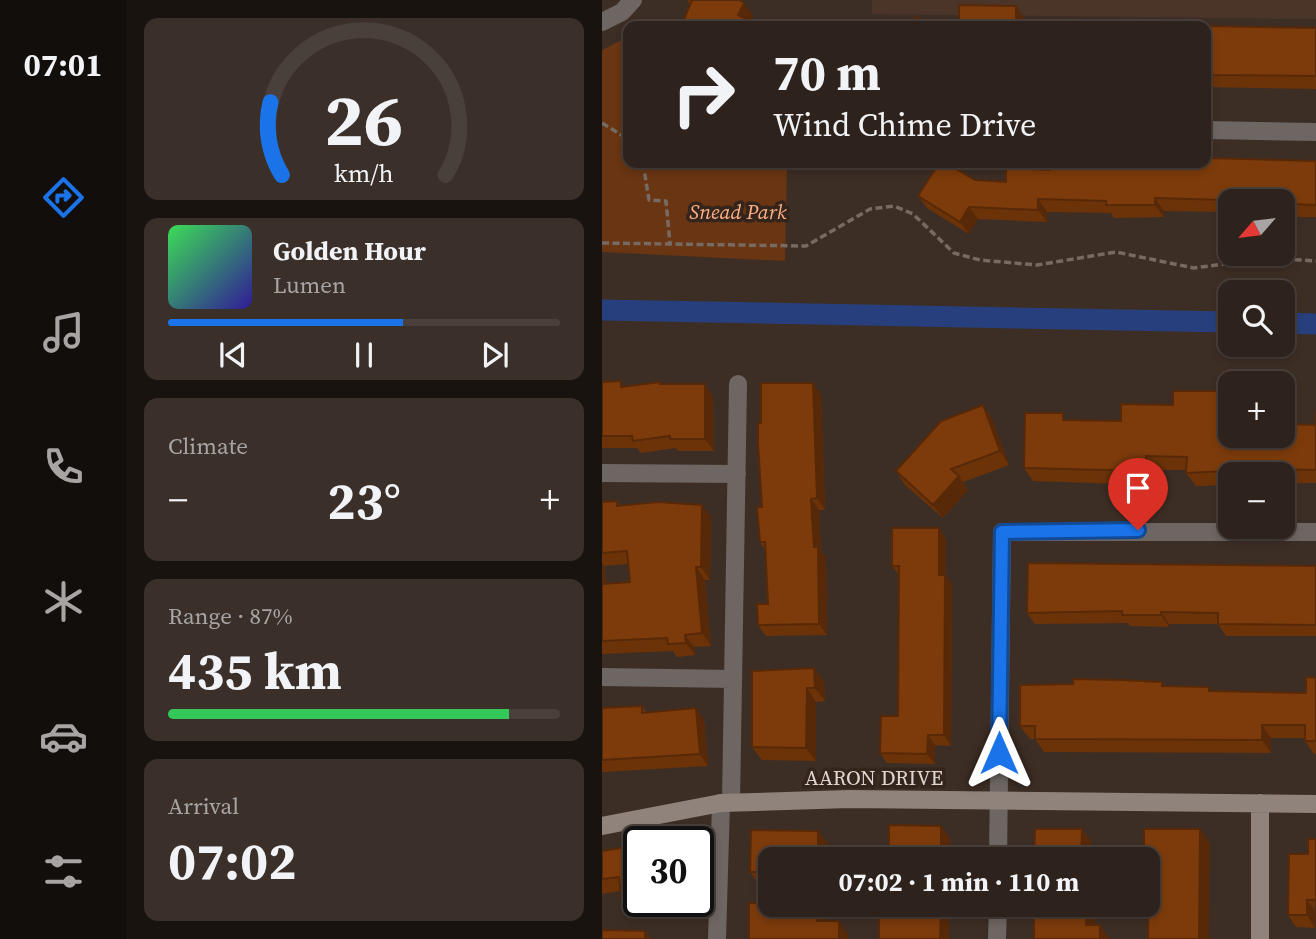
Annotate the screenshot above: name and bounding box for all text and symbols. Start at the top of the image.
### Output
text: 70 m [773,39,881,106]
text: 07:01 [24,43,102,87]
icon: right [658,49,749,140]
text: 26 [325,70,403,169]
text: Wind Chime Drive [773,103,1036,147]
text: km/h [334,156,394,190]
icon: directions [39,173,88,222]
north arrow [1218,189,1295,266]
map controls [1218,189,1295,539]
park label: Snead Park [689,197,787,226]
text: Golden Hour [273,233,426,269]
text: Lumen [273,269,346,301]
button: search [1218,280,1295,357]
icon: music [39,308,88,357]
icon: previous [214,336,252,374]
icon: pause [345,336,383,374]
icon: next [476,336,514,374]
button: + [1218,371,1295,448]
text: Climate [168,430,248,462]
icon: phone [39,442,88,491]
pin [1108,458,1168,530]
button: − [1218,462,1295,539]
text: 23° [327,465,401,536]
icon: arrive [1119,469,1157,507]
text: − [168,474,188,526]
text: + [540,474,560,526]
icon: climate [39,577,88,626]
text: Range · 87% [168,600,293,632]
text: 435 km [168,635,342,706]
icon: car [39,712,88,761]
position arrow [962,716,1036,790]
street label: AARON DRIVE [805,763,943,792]
text: Arrival [168,790,239,822]
text: 07:02 [168,825,296,896]
speed limit sign: 30 [623,826,714,917]
icon: filters [39,847,88,896]
text: 07:02 · 1 min · 110 m [839,864,1079,900]

